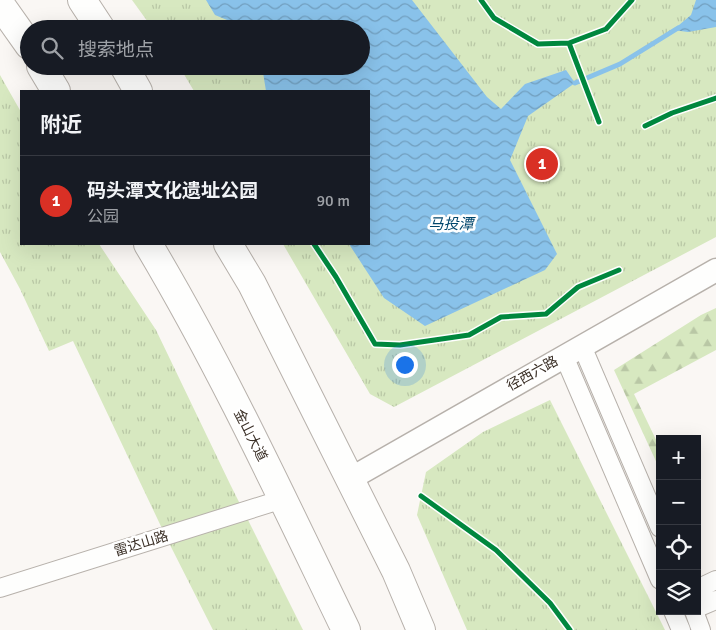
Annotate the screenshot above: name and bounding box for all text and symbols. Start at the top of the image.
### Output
search box [20,20,370,75]
icon: search [38,34,66,62]
text: 搜索地点 [78,38,154,62]
text: 附近 [40,112,82,138]
pin: 1 [526,145,558,183]
text: 码头潭文化遗址公园 [87,179,258,203]
text: 1 [52,191,60,211]
text: 90 m [316,191,350,211]
text: 公园 [87,207,119,227]
water label: 马投潭 [428,215,476,233]
your location [392,352,418,378]
street label: 径西六路 [504,352,561,394]
street label: 金山大道 [230,406,271,464]
map controls [656,435,701,615]
button: + [656,435,701,480]
button: − [656,480,701,525]
button: locate [656,525,701,570]
street label: 雷达山路 [112,527,170,560]
button: layers [656,570,701,615]

